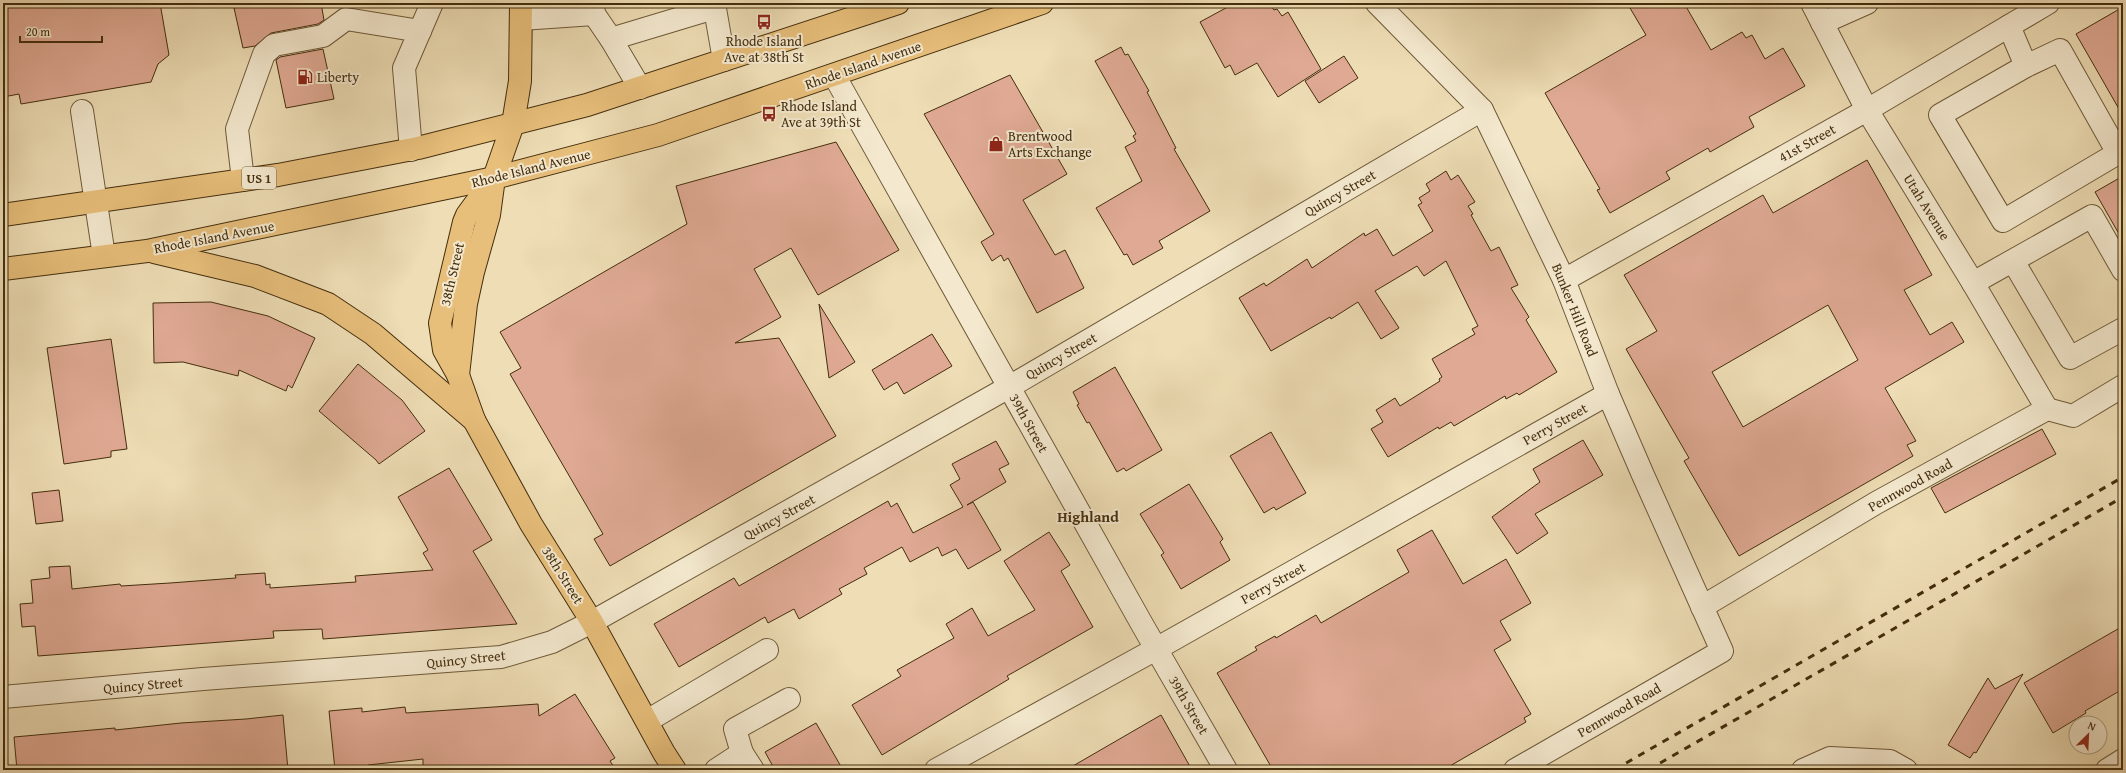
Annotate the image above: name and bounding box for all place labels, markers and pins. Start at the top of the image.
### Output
bus stop icon: Rhode Island Ave at 38th St [755,13,773,31]
place label: Rhode Island Ave at 38th St [724,31,804,67]
place label: Liberty [317,67,359,87]
fuel station icon: Liberty [296,68,314,86]
place label: Rhode Island Ave at 39th St [781,96,861,132]
bus stop icon: Rhode Island Ave at 39th St [760,105,778,123]
place label: Brentwood Arts Exchange [1008,126,1092,162]
shop icon: Brentwood Arts Exchange [987,135,1005,153]

